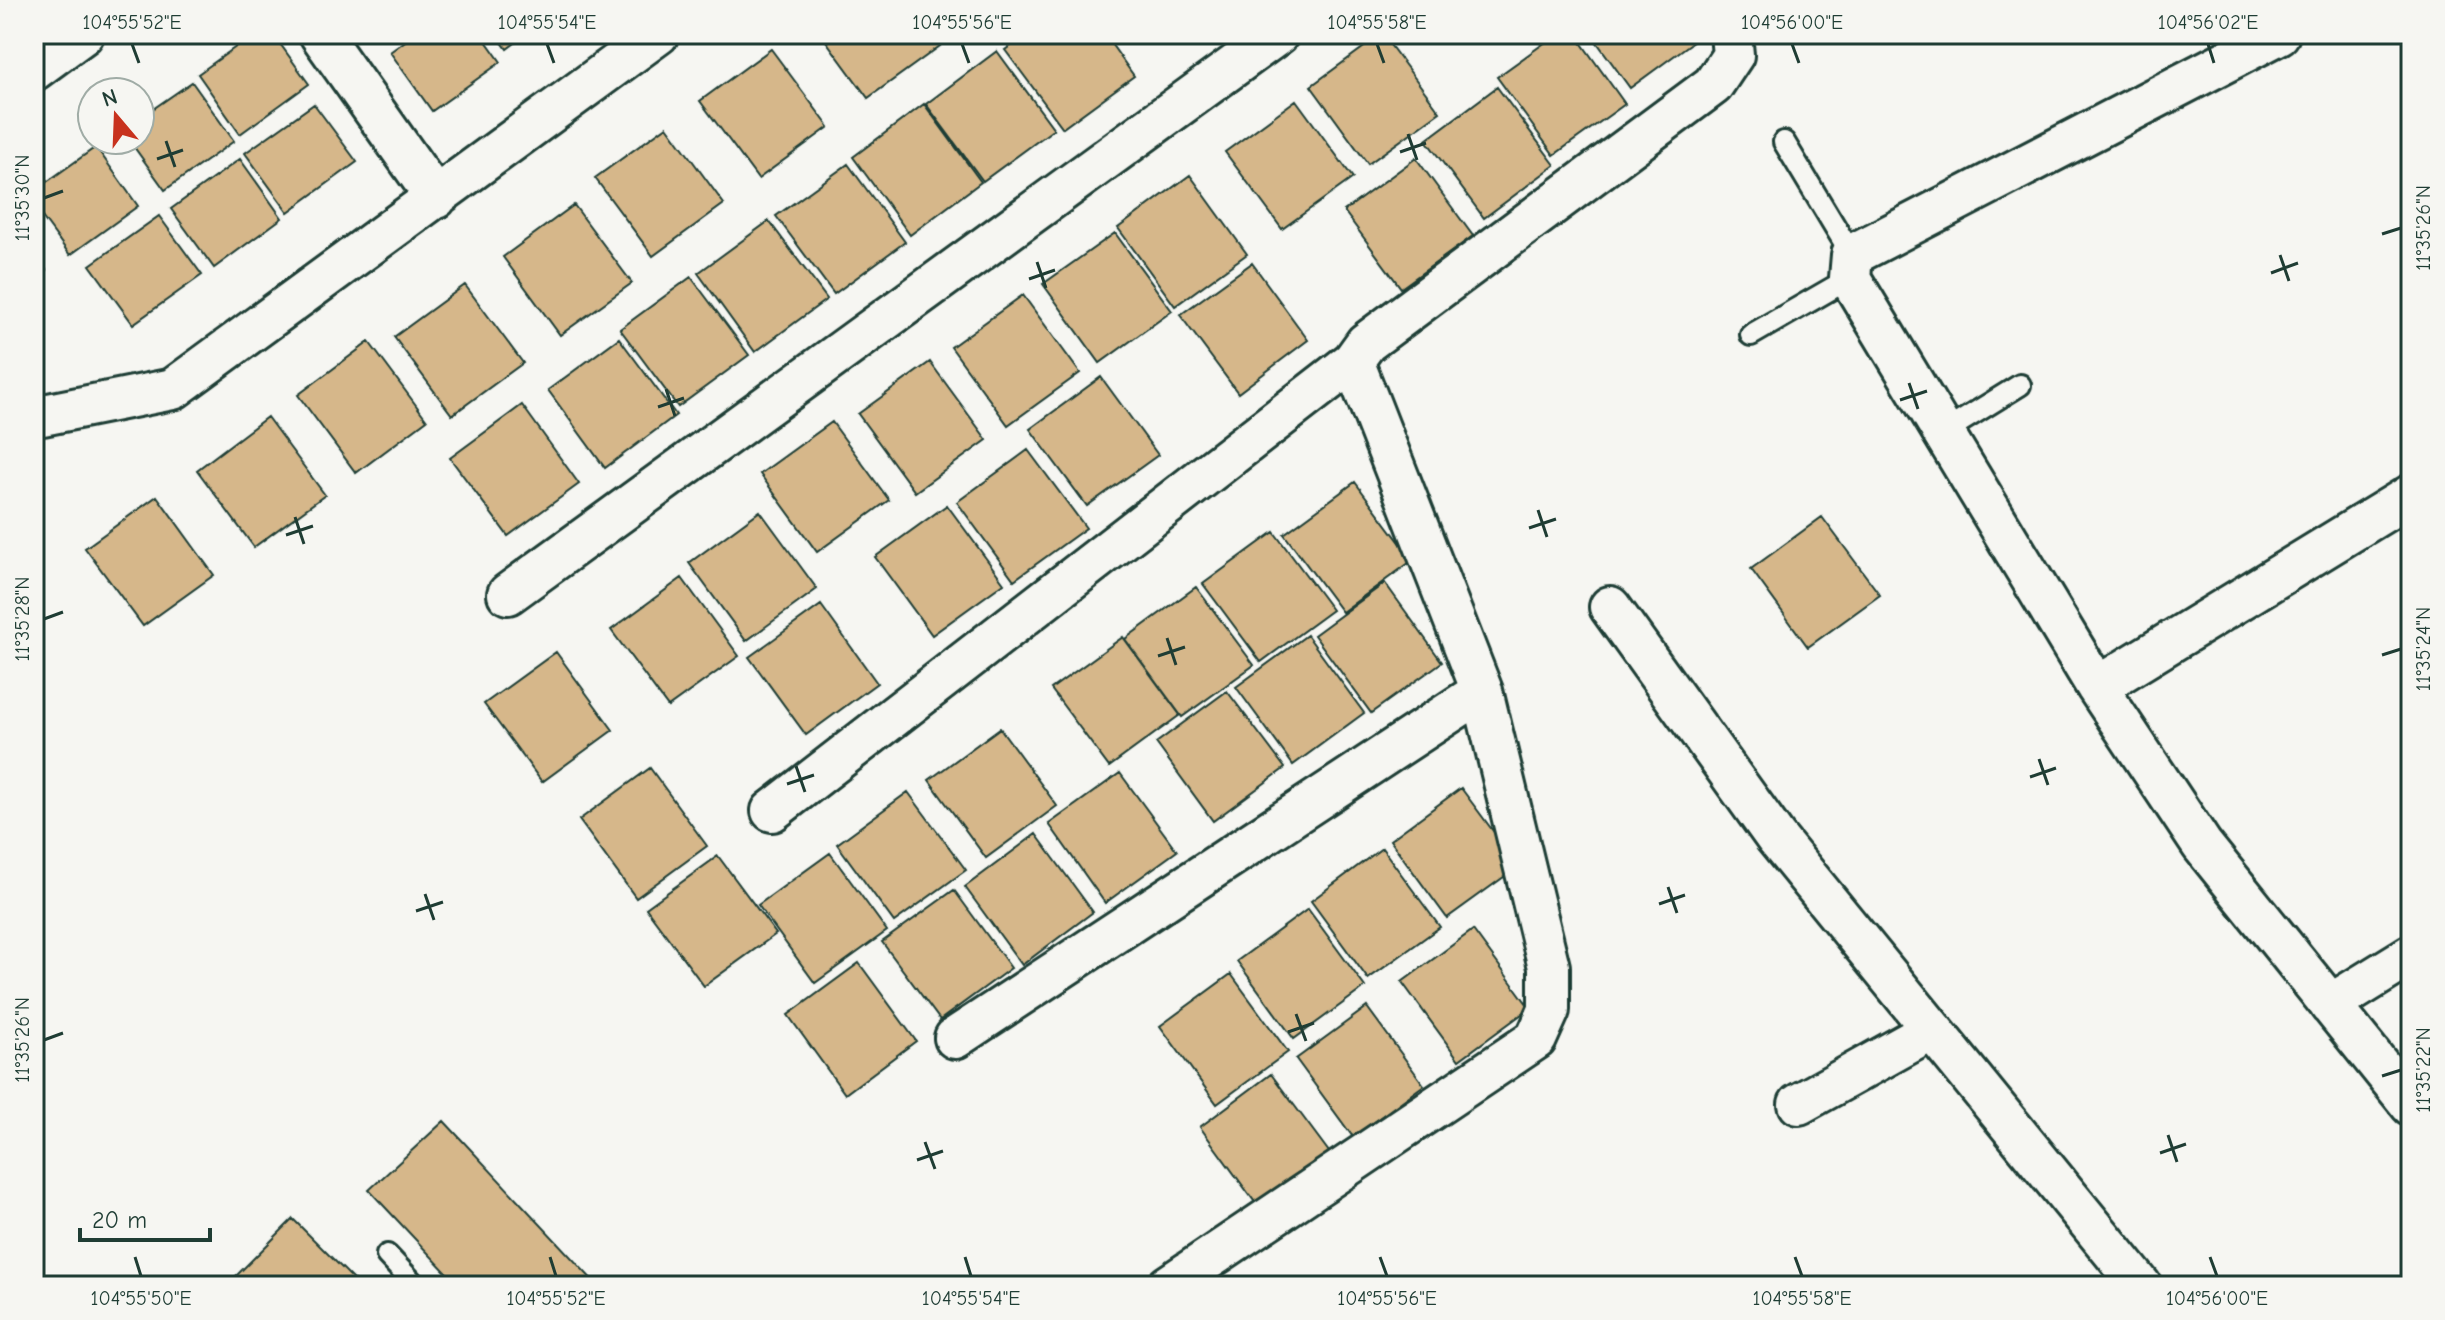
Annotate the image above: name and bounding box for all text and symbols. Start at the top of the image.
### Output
text: 104°55'52"E [82,11,182,34]
text: 104°55'54"E [498,11,596,34]
text: 104°55'56"E [912,11,1012,34]
text: 104°55'58"E [1327,11,1427,34]
text: 104°56'00"E [1741,11,1843,34]
text: 104°56'02"E [2158,11,2258,34]
north arrow [76,76,156,156]
text: N [99,83,121,113]
text: 11°35'30"N [11,155,34,241]
text: 11°35'26"N [2412,185,2435,271]
text: 11°35'28"N [11,576,34,662]
text: 11°35'24"N [2412,607,2435,691]
text: 11°35'26"N [11,997,34,1083]
text: 11°35'22"N [2412,1027,2435,1113]
scale bar [80,1192,210,1242]
text: 20 m [92,1206,147,1234]
text: 104°55'50"E [91,1287,191,1310]
text: 104°55'52"E [506,1287,606,1310]
text: 104°55'54"E [922,1287,1020,1310]
text: 104°55'56"E [1337,1287,1437,1310]
text: 104°55'58"E [1752,1287,1852,1310]
text: 104°56'00"E [2166,1287,2268,1310]

